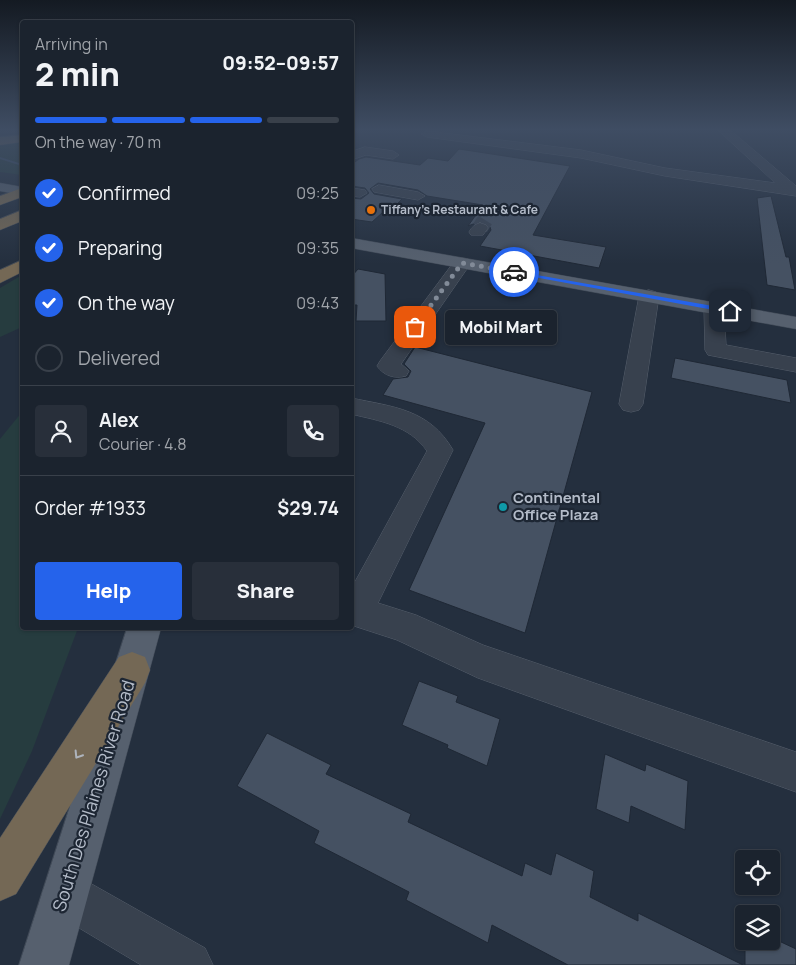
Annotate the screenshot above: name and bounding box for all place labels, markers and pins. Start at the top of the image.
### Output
place label: Tiffany's Restaurant & Cafe [381,201,538,218]
marker: Tiffany's Restaurant & Cafe [365,204,377,216]
pin [709,290,751,332]
pin [394,306,436,348]
callout: Mobil Mart [445,310,558,344]
place label: Continental Office Plaza [513,487,600,525]
marker: Continental Office Plaza [497,501,509,513]

